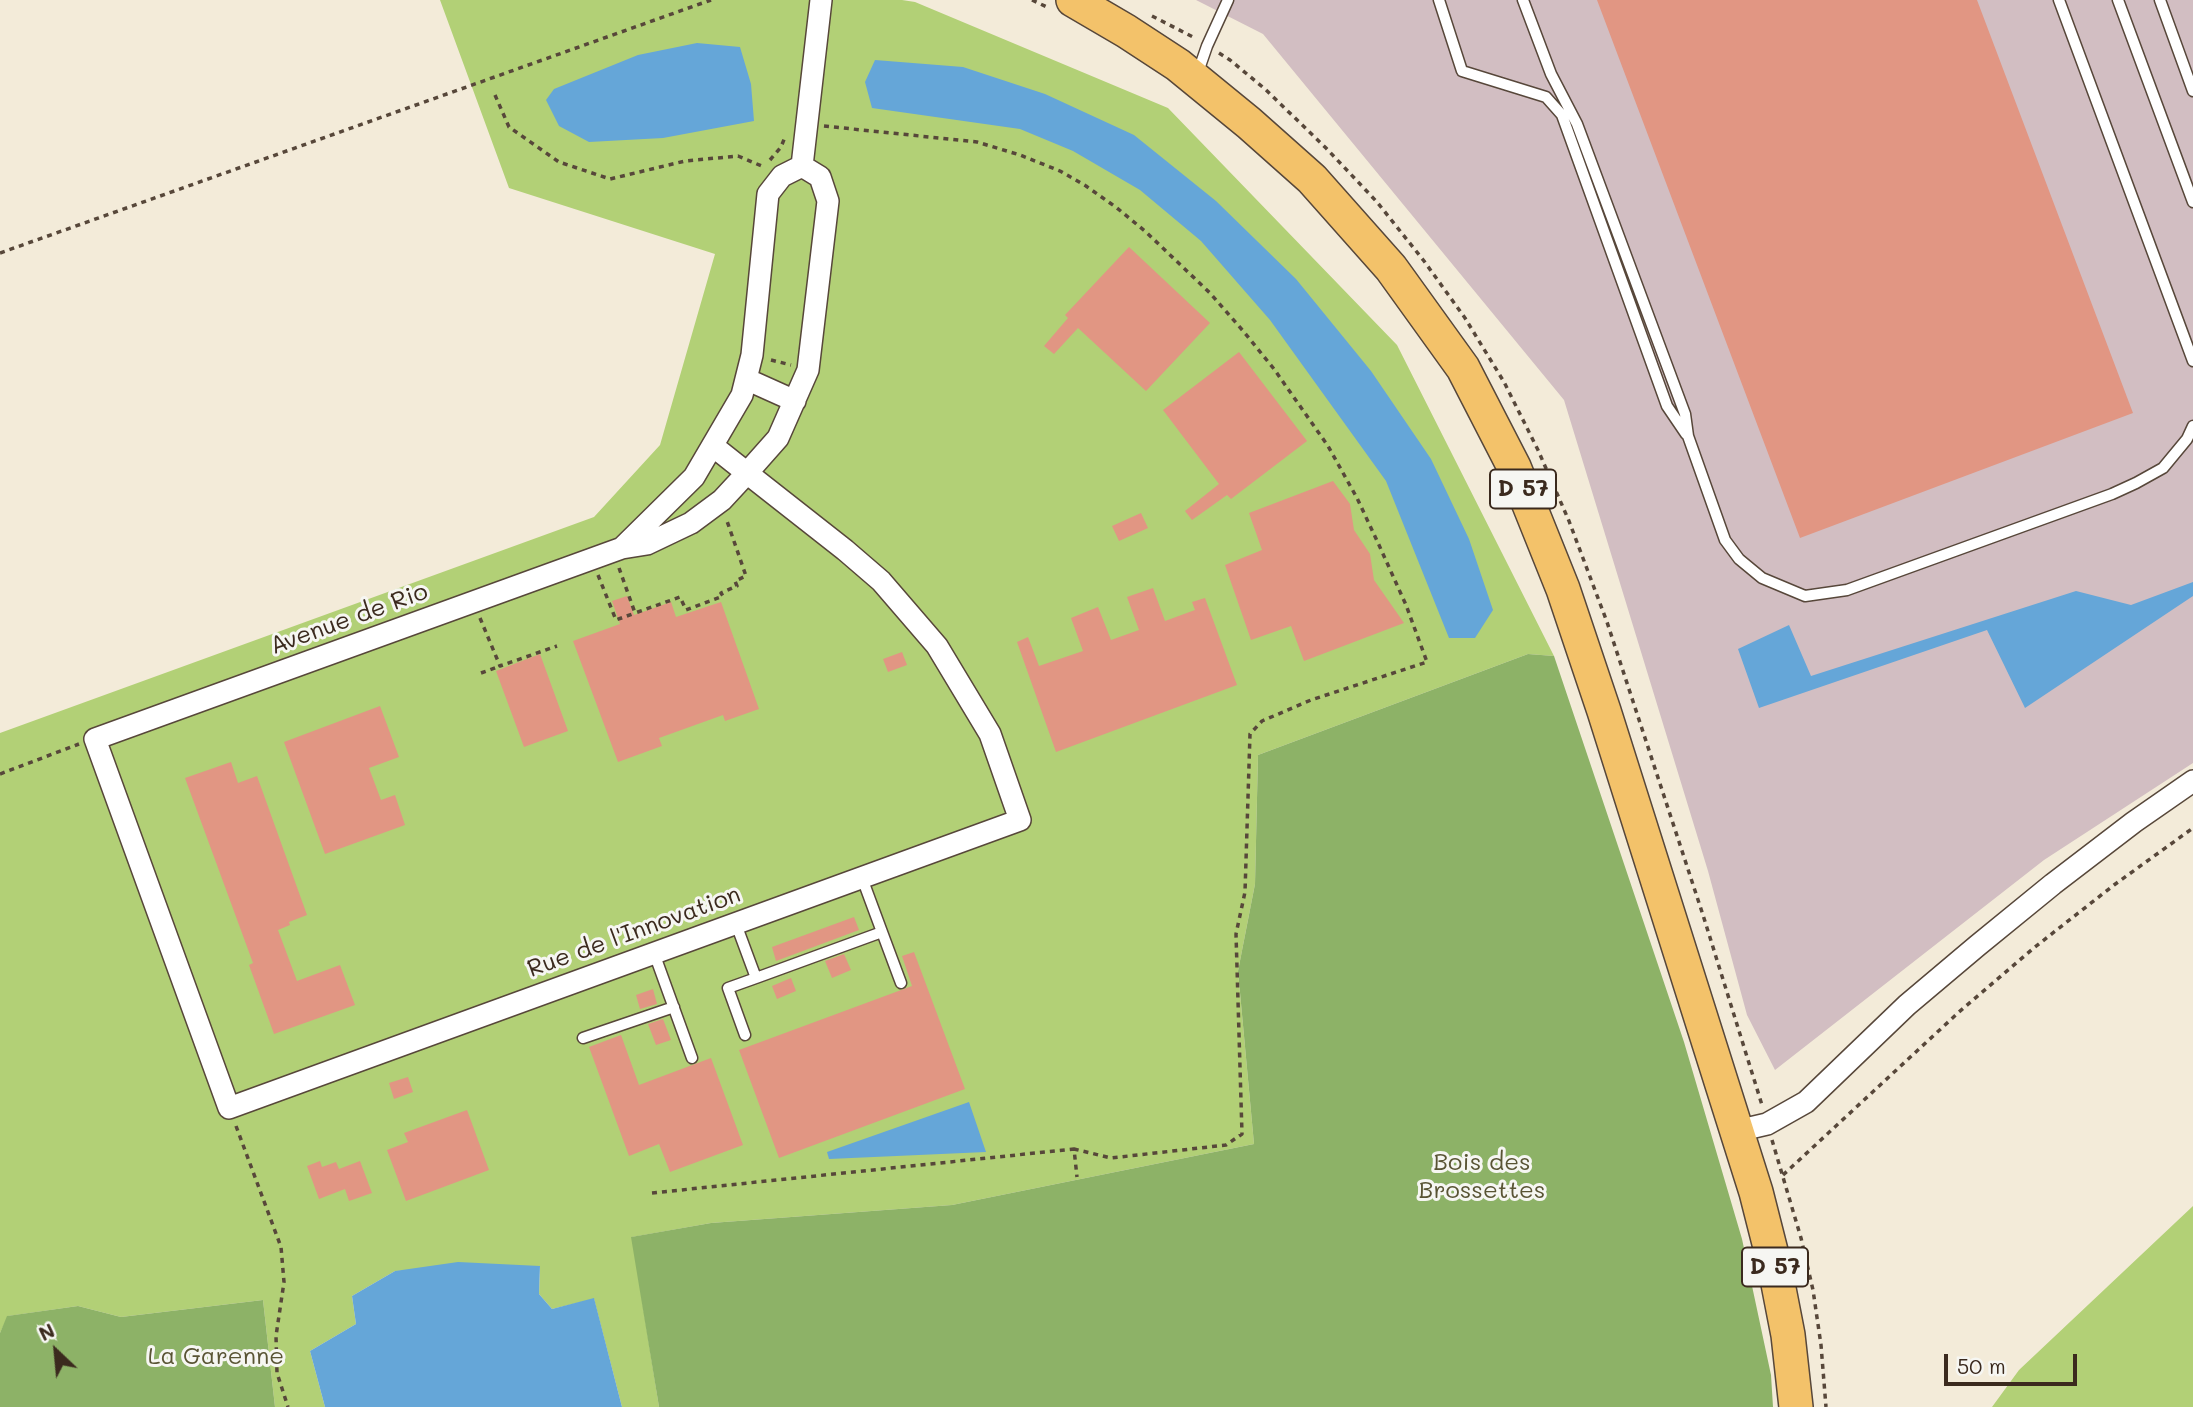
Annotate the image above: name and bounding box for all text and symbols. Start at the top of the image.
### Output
road number: D 57 [1490,470,1556,509]
street label: Avenue de Rio [266,577,432,661]
street label: Rue de l'Innovation [524,880,744,984]
park label: Bois des Brossettes [1418,1149,1546,1205]
road number: D 57 [1742,1248,1808,1286]
north arrow [21,1316,91,1386]
text: N [35,1317,59,1346]
scale bar [1948,1340,2081,1384]
park label: La Garenne [148,1343,284,1371]
text: 50 m [1957,1352,2006,1379]

